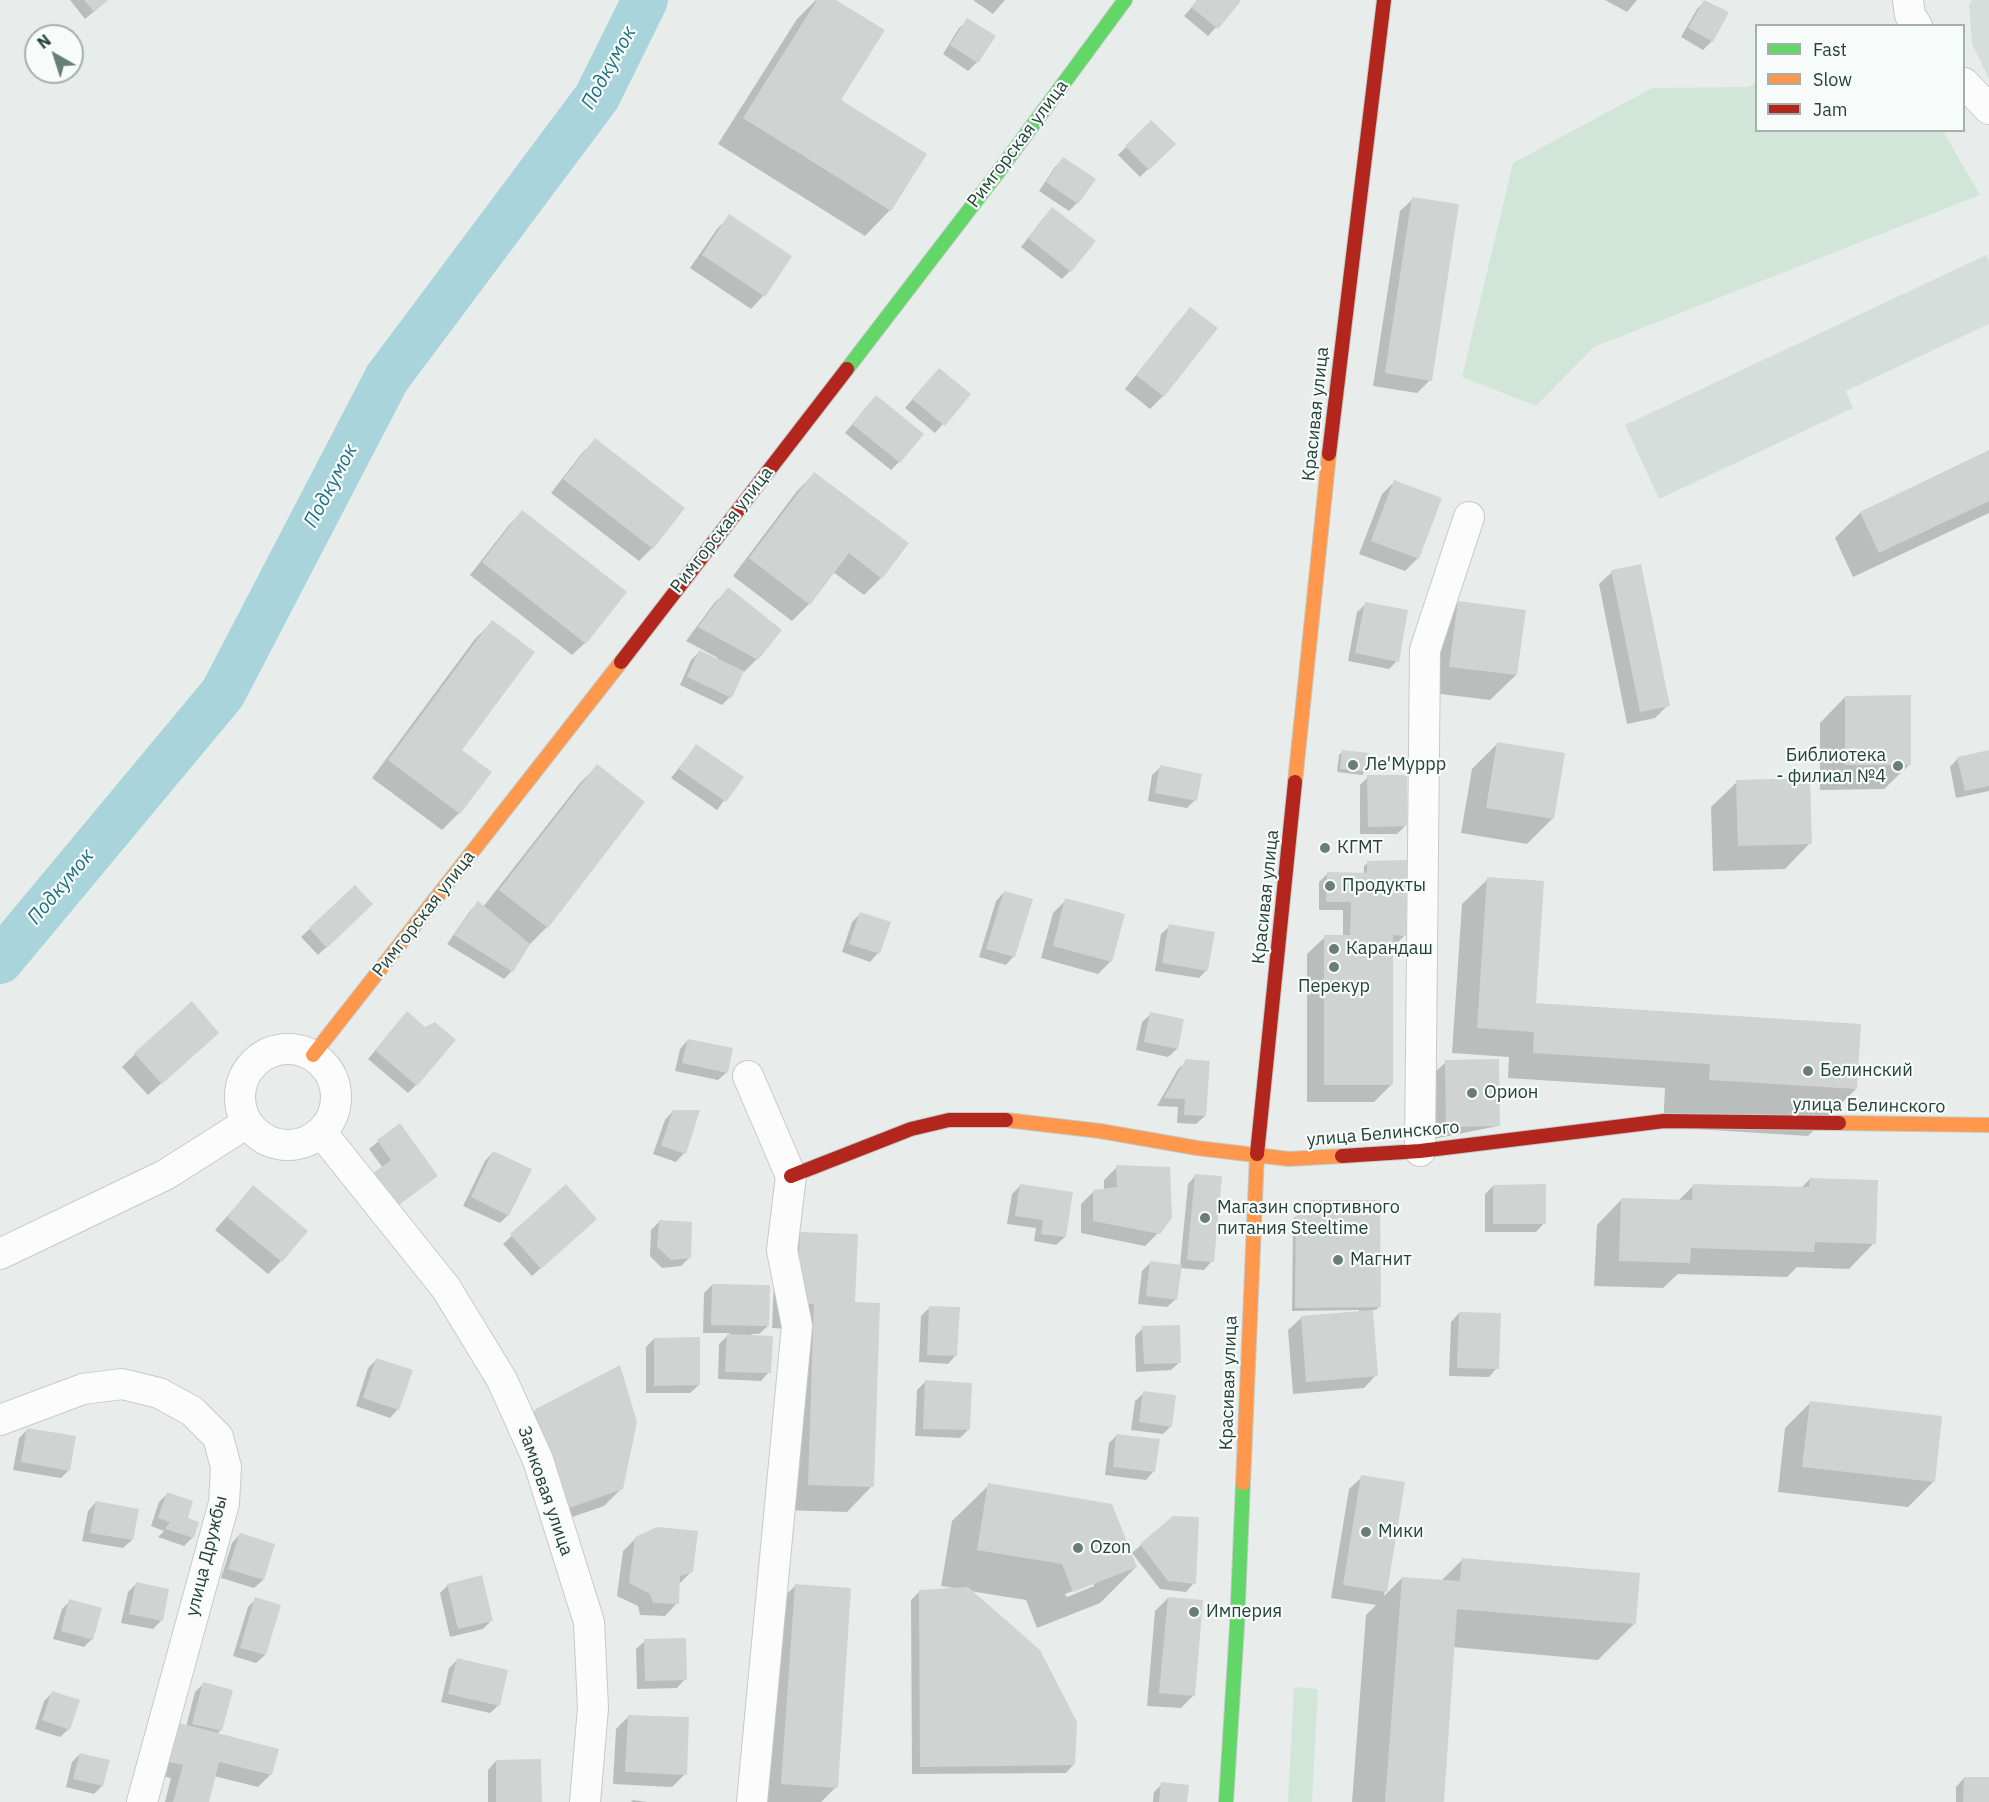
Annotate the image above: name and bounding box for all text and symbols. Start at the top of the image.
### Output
water label: Подкумок [576,22,642,114]
north arrow [24,24,84,84]
legend [1755,24,1965,132]
text: N [33,30,55,53]
text: Fast [1813,38,1847,61]
text: Slow [1813,68,1852,91]
street label: Римгорская улица [963,76,1073,212]
text: Jam [1813,98,1848,121]
street label: Красивая улица [1298,346,1334,482]
water label: Подкумок [299,440,363,532]
street label: Римгорская улица [666,463,778,597]
place label: Библиотека - филиал №4 [1776,745,1886,788]
place label: Ле'Муррр [1365,754,1446,776]
marker: Ле'Муррр [1346,758,1360,772]
marker: Библиотека - филиал №4 [1891,759,1905,773]
street label: Красивая улица [1248,829,1284,965]
place label: КГМТ [1337,837,1383,859]
marker: КГМТ [1318,841,1332,855]
water label: Подкумок [23,844,99,930]
street label: Римгорская улица [368,847,480,981]
place label: Продукты [1342,875,1426,897]
marker: Продукты [1323,879,1337,893]
place label: Карандаш [1346,938,1433,960]
marker: Карандаш [1327,942,1341,956]
marker: Перекур [1327,960,1341,974]
place label: Перекур [1298,976,1370,998]
place label: Белинский [1820,1060,1913,1082]
marker: Белинский [1801,1064,1815,1078]
place label: Орион [1484,1082,1538,1104]
marker: Орион [1465,1086,1479,1100]
street label: улица Белинского [1792,1094,1946,1118]
street label: улица Белинского [1306,1117,1460,1151]
place label: Магазин спортивного питания Steeltime [1217,1197,1400,1240]
marker: Магазин спортивного питания Steeltime [1198,1211,1212,1225]
place label: Магнит [1350,1249,1412,1271]
marker: Магнит [1331,1253,1345,1267]
street label: Красивая улица [1216,1315,1242,1451]
street label: Замковая улица [513,1423,577,1559]
street label: улица Дружбы [182,1493,232,1619]
place label: Мики [1378,1521,1424,1543]
marker: Мики [1359,1525,1373,1539]
place label: Ozon [1090,1537,1131,1559]
marker: Ozon [1071,1541,1085,1555]
place label: Империя [1206,1601,1282,1623]
marker: Империя [1187,1605,1201,1619]

